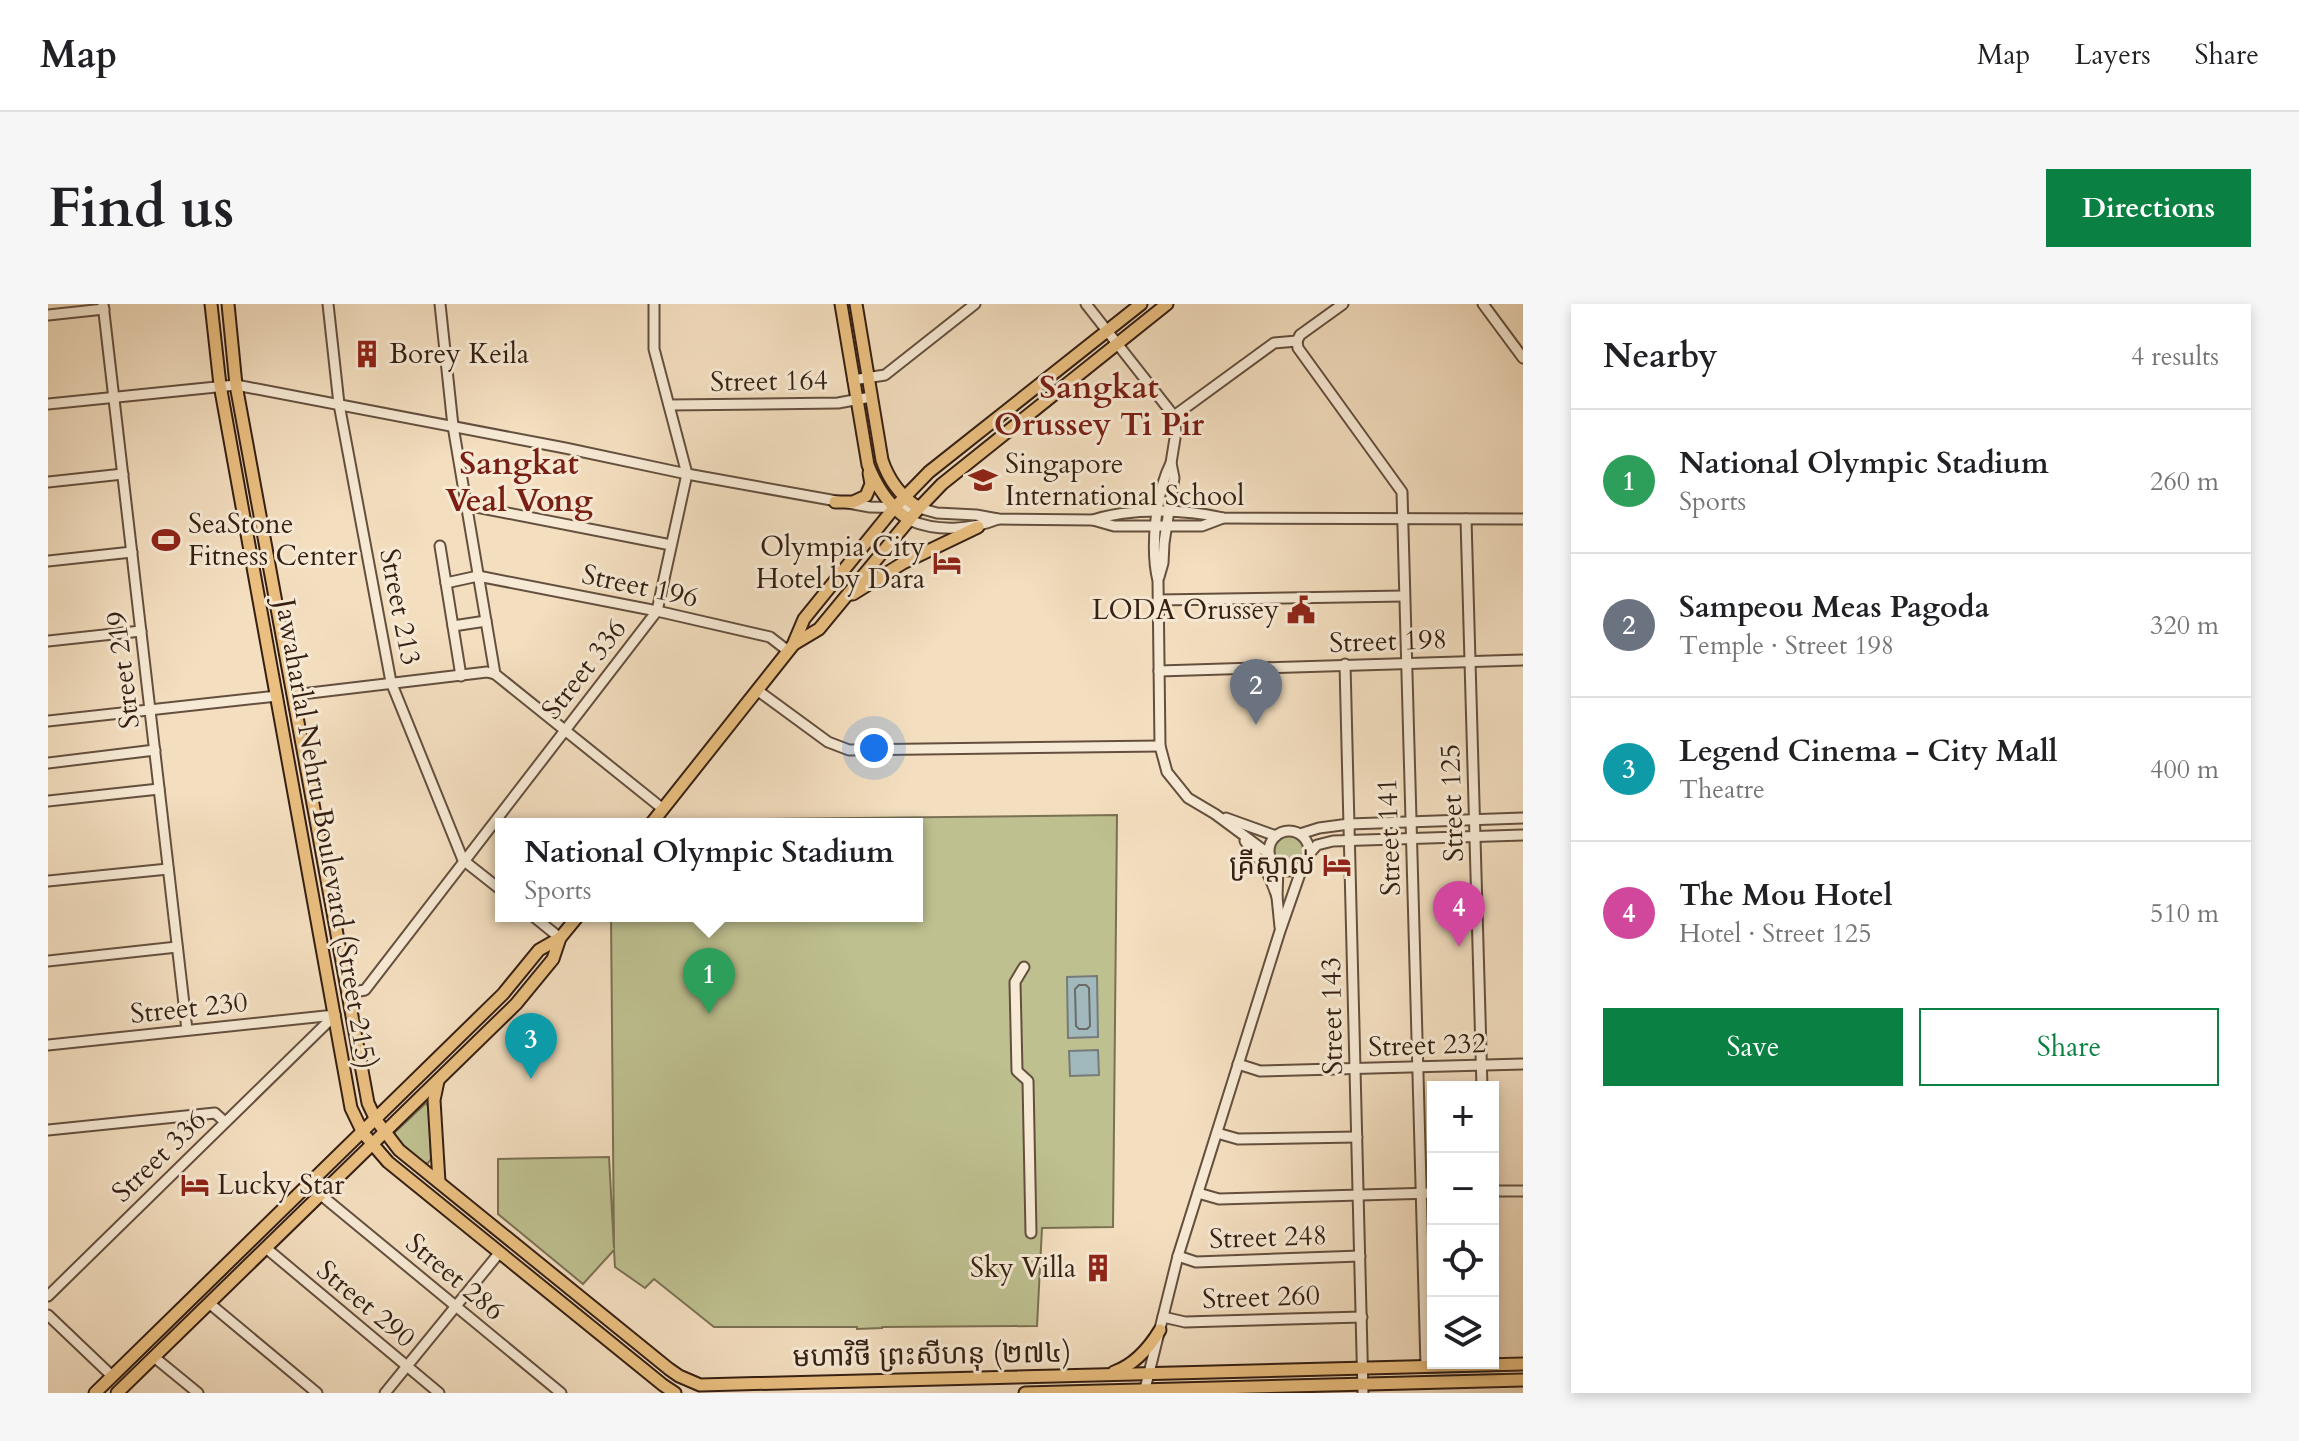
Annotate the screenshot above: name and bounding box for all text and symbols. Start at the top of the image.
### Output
text: Map [40,29,117,81]
text: Map [1977,36,2030,74]
text: Layers [2074,36,2151,74]
text: Share [2195,36,2259,74]
button: Directions [2046,169,2251,247]
text: Find us [48,171,234,246]
text: Nearby [1603,333,1718,379]
place label: Borey Keila [389,335,529,373]
building icon: Borey Keila [352,339,382,369]
text: 4 results [2131,339,2219,374]
street label: Street 164 [710,361,828,401]
district label: Sangkat Orussey Ti Pir [994,366,1204,447]
district label: Sangkat Veal Vong [445,442,593,523]
text: National Olympic Stadium [1679,443,2049,484]
place label: Singapore International School [1005,445,1244,515]
text: 1 [1622,464,1636,499]
text: 260 m [2150,464,2219,499]
school or university icon: Singapore International School [968,465,998,495]
text: Sports [1679,484,1746,519]
place label: SeaStone Fitness Center [188,505,358,575]
sports icon: SeaStone Fitness Center [151,525,181,555]
place label: Olympia City Hotel by Dara [756,528,925,598]
street label: Street 213 [370,546,430,668]
hotel icon: Olympia City Hotel by Dara [932,548,962,578]
street label: Street 196 [578,555,702,617]
text: Sampeou Meas Pagoda [1679,587,1990,628]
place label: LODA Orussey [1092,591,1279,629]
street label: Jawaharlal Nehru Boulevard (Street 215) [265,592,386,1072]
public building icon: LODA Orussey [1286,595,1316,625]
text: 2 [1622,608,1636,643]
text: 320 m [2150,608,2219,643]
street label: Street 219 [97,609,149,731]
street label: Street 336 [533,611,635,727]
street label: Street 198 [1328,620,1448,662]
text: Temple · Street 198 [1679,628,1894,663]
pin: 2 [1230,659,1282,725]
your location [854,728,894,768]
text: Legend Cinema - City Mall [1679,731,2058,772]
street label: Street 125 [1431,743,1473,863]
text: 3 [1622,752,1636,787]
text: 400 m [2150,752,2219,787]
text: Theatre [1679,772,1765,807]
street label: Street 141 [1368,777,1410,897]
popup [495,818,923,922]
text: National Olympic Stadium [524,832,894,873]
place label: គ្រីស្តាល់ [1229,846,1315,884]
hotel icon: គ្រីស្តាល់ [1322,850,1352,880]
text: Sports [524,873,591,908]
text: The Mou Hotel [1679,875,1892,916]
pin: 4 [1433,881,1485,947]
text: 4 [1622,896,1636,931]
text: 510 m [2150,896,2219,931]
text: Hotel · Street 125 [1679,916,1871,951]
pin: 1 [683,948,735,1014]
street label: Street 143 [1312,957,1352,1075]
street label: Street 230 [128,983,250,1033]
button: Save [1603,1008,1903,1086]
button: Share [1919,1008,2219,1086]
pin: 3 [505,1013,557,1079]
street label: Street 232 [1367,1024,1487,1066]
map controls [1427,1081,1499,1369]
button: + [1427,1081,1499,1153]
street label: Street 336 [103,1101,215,1211]
button: − [1427,1153,1499,1225]
place label: Lucky Star [217,1166,345,1204]
hotel icon: Lucky Star [180,1170,210,1200]
street label: Street 248 [1208,1216,1328,1258]
street label: Street 286 [398,1225,512,1329]
button: locate [1427,1225,1499,1297]
place label: Sky Villa [970,1249,1076,1287]
street label: Street 290 [309,1252,423,1356]
building icon: Sky Villa [1083,1253,1113,1283]
street label: Street 260 [1201,1276,1321,1318]
button: layers [1427,1297,1499,1369]
street label: មហាវិថី ព្រះសីហនុ (២៧៤) [792,1334,1072,1376]

